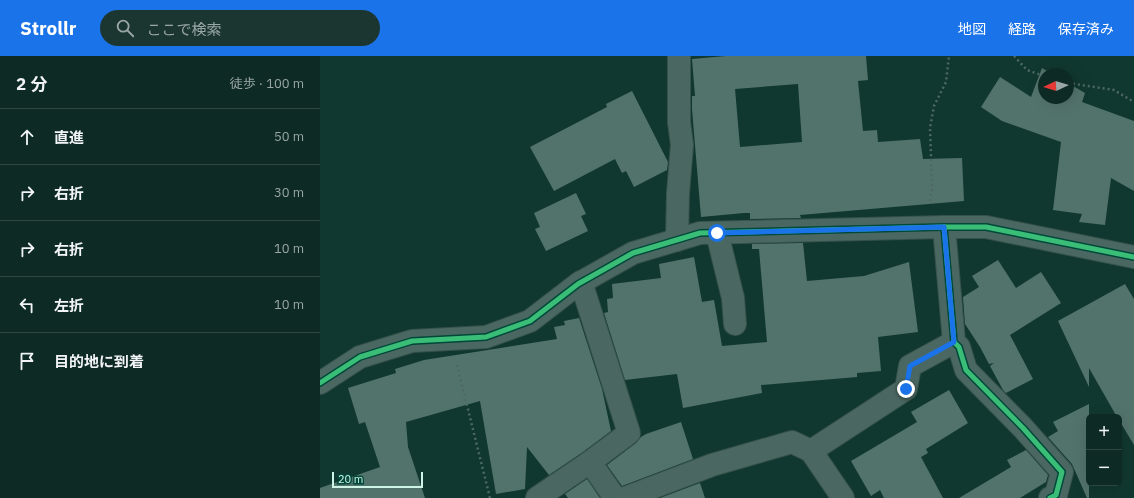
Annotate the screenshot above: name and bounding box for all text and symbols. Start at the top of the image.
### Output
search box [100,10,380,46]
text: Strollr [20,16,76,40]
icon: search [114,17,136,39]
text: ここで検索 [146,20,221,39]
text: 地図 [958,20,986,38]
text: 経路 [1008,20,1036,38]
text: 保存済み [1058,20,1114,38]
north arrow [1038,68,1074,104]
text: 2 分 [16,73,47,95]
text: 徒歩 · 100 m [230,75,304,92]
icon: ahead [16,126,38,148]
text: 直進 [54,128,84,147]
text: 50 m [274,128,304,145]
icon: right [16,182,38,204]
text: 右折 [54,184,84,203]
text: 30 m [274,184,304,201]
route start [708,224,726,242]
icon: right [16,238,38,260]
text: 右折 [54,240,84,259]
text: 10 m [274,240,304,257]
icon: left [16,294,38,316]
text: 左折 [54,296,84,315]
text: 10 m [274,296,304,313]
icon: arrive [16,350,38,372]
text: 目的地に到着 [54,352,144,371]
route end [897,380,915,398]
map controls [1086,414,1122,486]
button: + [1086,414,1122,450]
button: − [1086,450,1122,486]
scale bar [332,470,423,489]
text: 20 m [338,472,363,486]

